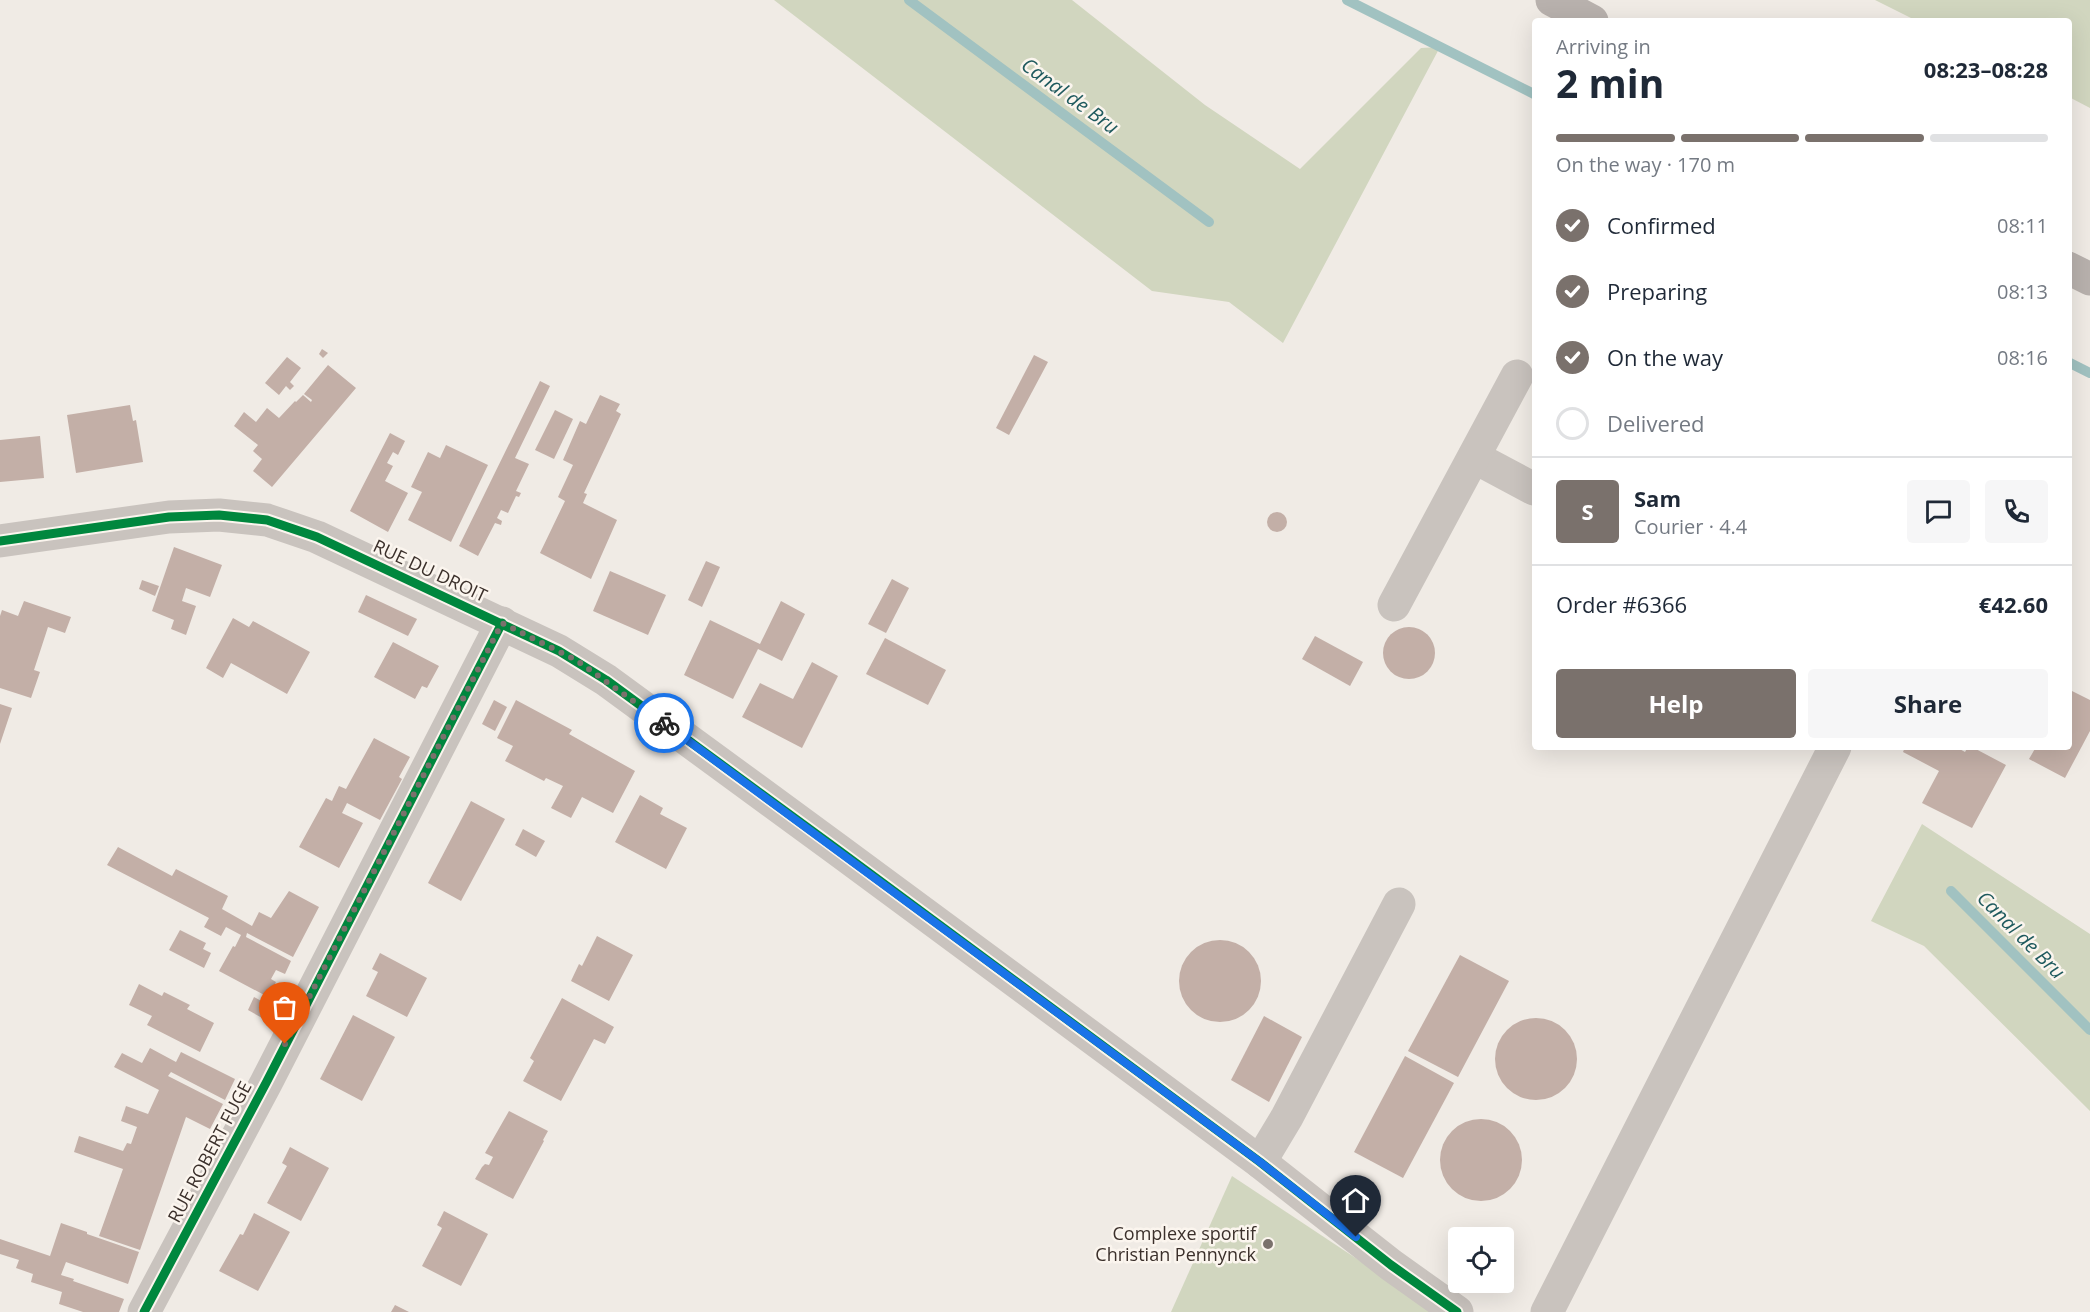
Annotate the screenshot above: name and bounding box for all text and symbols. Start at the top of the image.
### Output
text: Arriving in [1556,33,1651,60]
water label: Canal de Bru [1016,51,1124,140]
text: 08:23–08:28 [1924,54,2048,84]
text: 2 min [1556,56,1664,109]
text: On the way · 170 m [1556,151,1735,178]
icon: check [1556,209,1589,242]
text: Confirmed [1607,210,1716,240]
text: 08:11 [1997,212,2048,239]
icon: check [1556,275,1589,308]
text: Preparing [1607,276,1707,306]
text: 08:13 [1997,278,2048,305]
icon: check [1556,341,1589,374]
text: On the way [1607,342,1723,372]
text: 08:16 [1997,344,2048,371]
text: Delivered [1607,408,1705,438]
button: chat [1907,480,1970,543]
button: phone [1985,480,2048,543]
text: Sam [1634,483,1681,513]
text: S [1581,496,1594,526]
text: Courier · 4.4 [1634,513,1747,540]
street label: RUE DU DROIT [370,533,491,607]
text: Order #6366 [1556,589,1687,619]
text: €42.60 [1979,589,2048,619]
button: Help [1556,669,1796,738]
button: Share [1808,669,2048,738]
courier [634,693,694,753]
icon: bike [648,707,681,740]
water label: Canal de Bru [1971,885,2071,985]
pin [259,982,310,1044]
icon: bag [268,991,301,1024]
street label: RUE ROBERT FUGE [162,1077,257,1226]
pin [1330,1175,1381,1237]
icon: home [1339,1184,1372,1217]
place label: Complexe sportif Christian Pennynck [1095,1221,1257,1266]
map controls [1448,1227,1514,1293]
button: locate [1448,1227,1514,1293]
marker: Complexe sportif Christian Pennynck [1261,1237,1275,1251]

